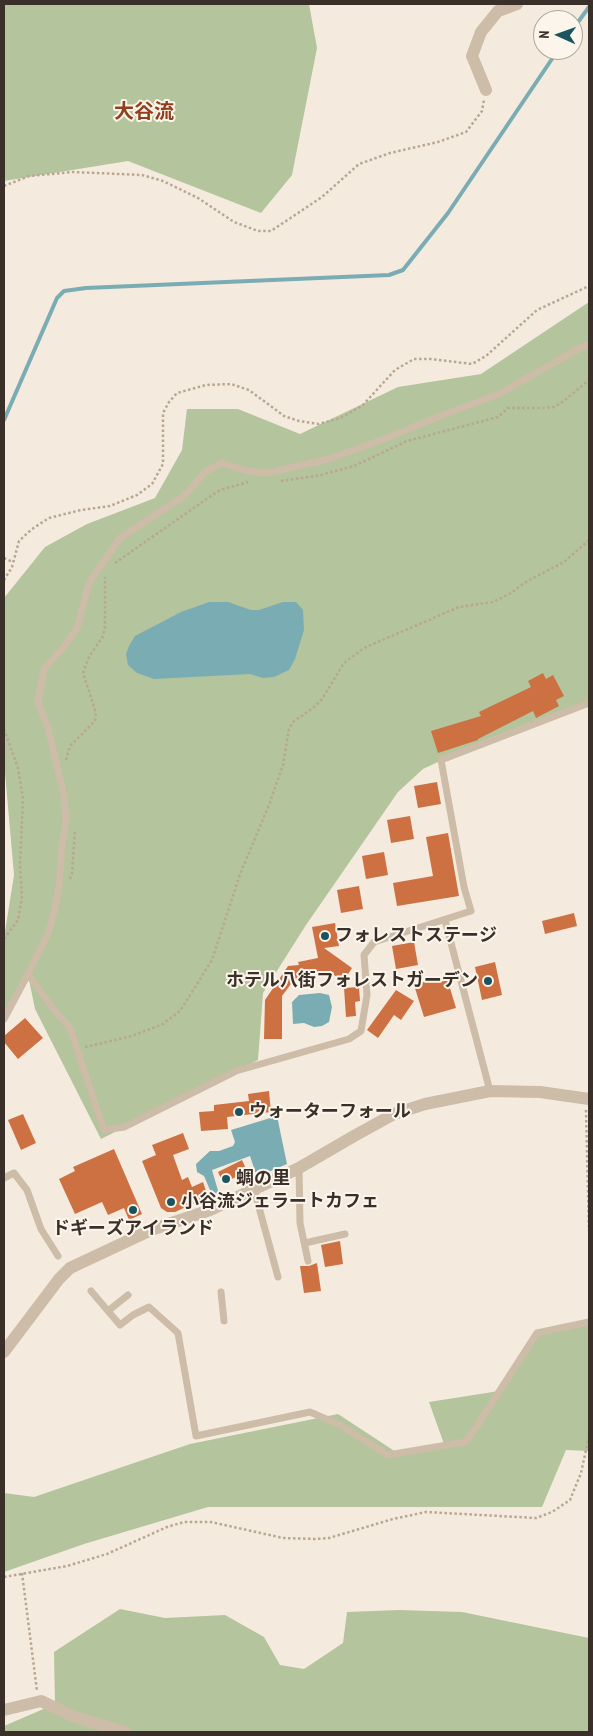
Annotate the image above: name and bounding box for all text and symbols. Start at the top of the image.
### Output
north arrow [533,10,583,60]
text: N [535,30,553,39]
district label: 大谷流 [114,100,174,124]
place label: フォレストステージ [335,925,497,947]
marker: フォレストステージ [319,930,331,942]
place label: ホテル八街フォレストガーデン [226,970,478,992]
marker: ホテル八街フォレストガーデン [482,975,494,987]
place label: ウォーターフォール [249,1101,411,1123]
marker: ウォーターフォール [233,1106,245,1118]
place label: 蜩の里 [236,1168,290,1190]
marker: 蜩の里 [220,1173,232,1185]
place label: 小谷流ジェラートカフェ [181,1191,379,1213]
marker: 小谷流ジェラートカフェ [165,1196,177,1208]
marker: ドギーズアイランド [127,1204,139,1216]
place label: ドギーズアイランド [52,1218,214,1240]

